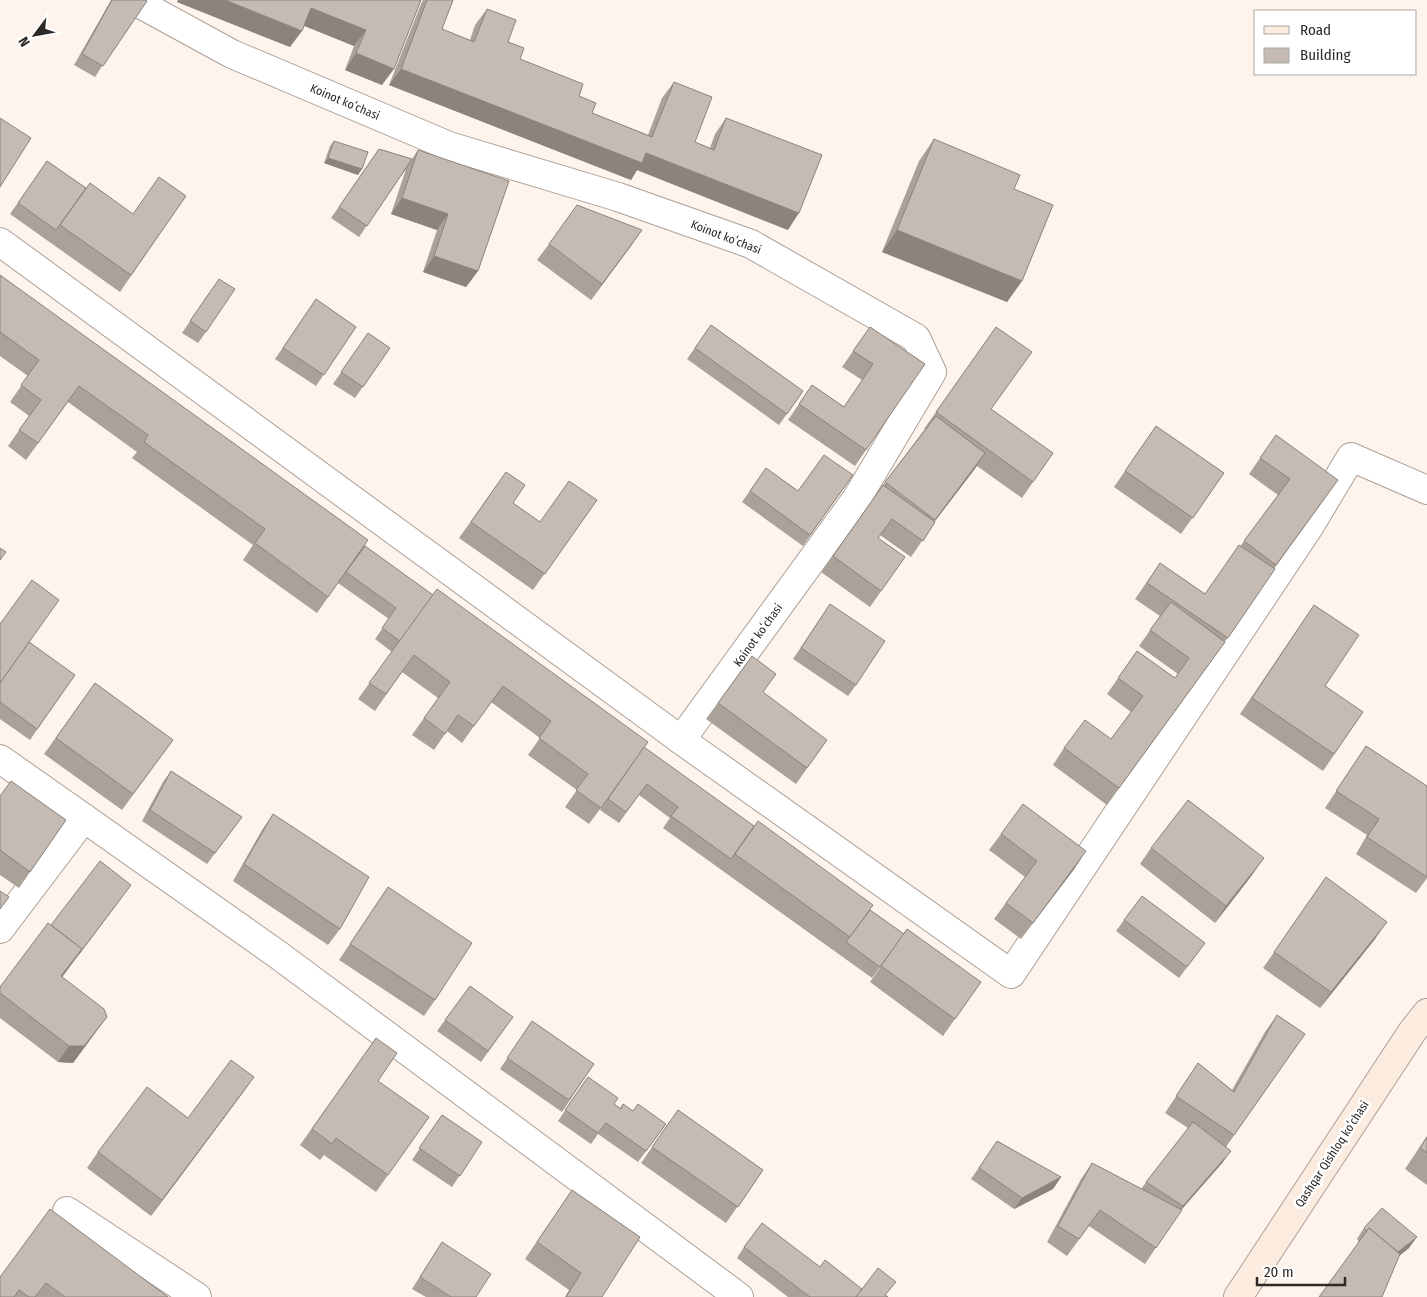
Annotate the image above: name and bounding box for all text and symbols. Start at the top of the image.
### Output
north arrow [10,10,60,60]
legend [1254,10,1417,75]
text: Road [1300,21,1331,39]
text: N [15,34,34,50]
text: Building [1300,46,1351,64]
street label: Koinot koʻchasi [308,80,382,123]
street label: Koinot koʻchasi [689,216,764,257]
street label: Koinot koʻchasi [730,600,786,669]
street label: Qashqar Qishloq koʻchasi [1292,1098,1372,1210]
scale bar [1257,1254,1344,1286]
text: 20 m [1264,1263,1294,1281]

